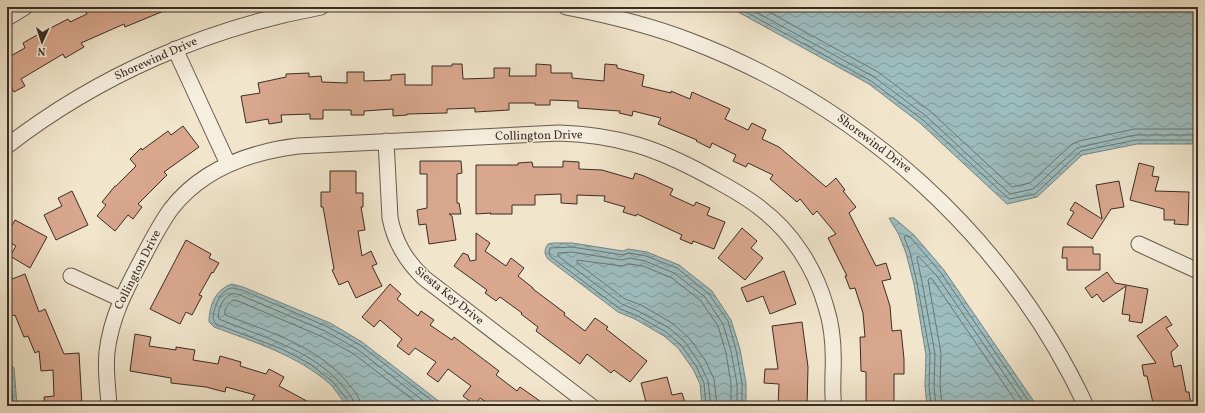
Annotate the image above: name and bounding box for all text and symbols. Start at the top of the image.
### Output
north arrow [22,22,62,62]
street label: Shorewind Drive [112,33,200,84]
text: N [37,43,46,58]
street label: Shorewind Drive [834,111,915,177]
street label: Collington Drive [495,127,583,145]
street label: Collington Drive [111,227,165,313]
street label: Siesta Key Drive [411,263,487,329]

